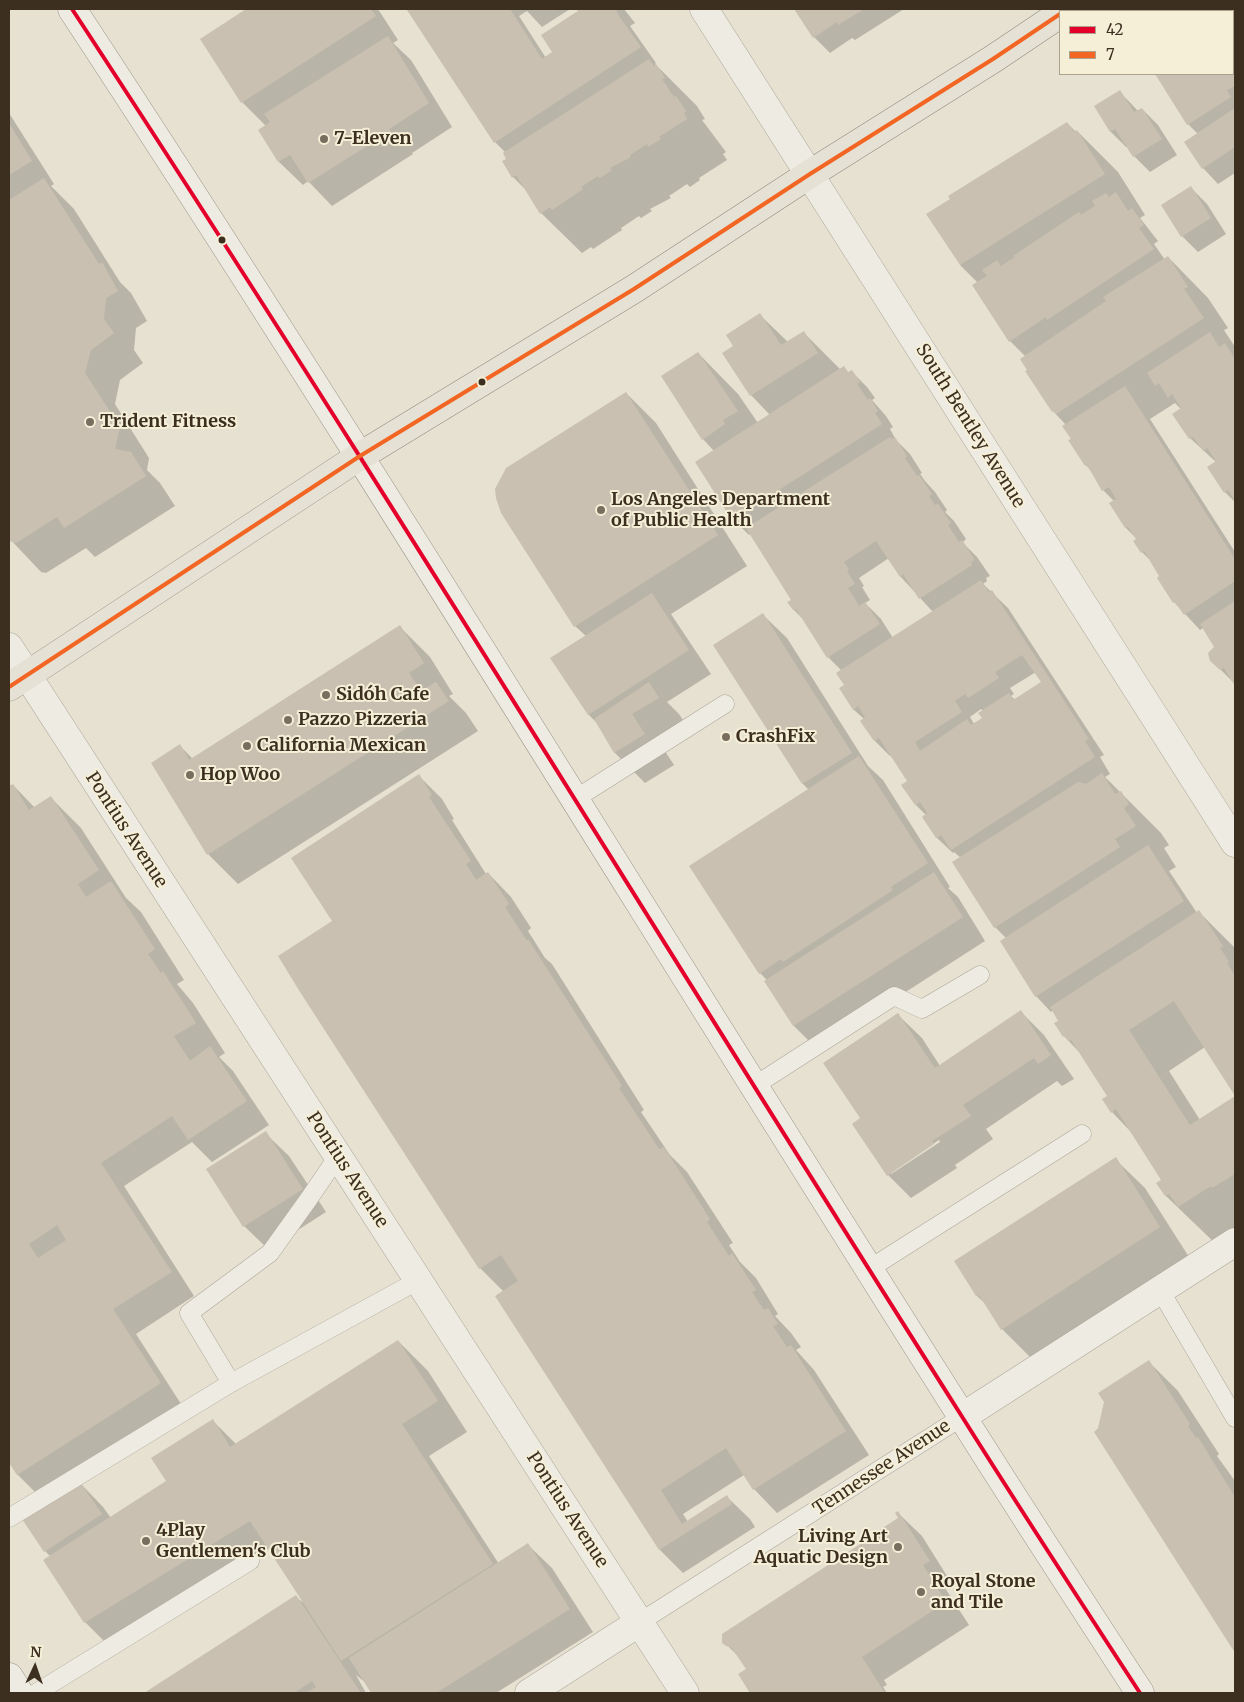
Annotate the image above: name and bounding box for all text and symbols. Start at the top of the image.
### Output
legend [1059,10,1234,75]
text: 42 [1106,20,1123,39]
text: 7 [1106,45,1115,64]
place label: 7-Eleven [334,128,412,150]
marker: 7-Eleven [318,133,330,145]
unlabelled marker [217,235,227,245]
street label: South Bentley Avenue [911,340,1029,512]
unlabelled marker [477,377,487,387]
place label: Trident Fitness [100,411,236,433]
marker: Trident Fitness [84,416,96,428]
place label: Los Angeles Department of Public Health [611,489,830,532]
marker: Los Angeles Department of Public Health [595,504,607,516]
place label: Sidóh Cafe [336,684,429,706]
marker: Sidóh Cafe [320,689,332,701]
place label: Pazzo Pizzeria [298,709,427,731]
marker: Pazzo Pizzeria [282,714,294,726]
place label: CrashFix [736,726,815,748]
marker: CrashFix [720,731,732,743]
place label: California Mexican [257,735,426,757]
marker: California Mexican [241,740,253,752]
place label: Hop Woo [200,764,280,786]
street label: Pontius Avenue [81,768,171,892]
marker: Hop Woo [184,769,196,781]
street label: Pontius Avenue [302,1108,392,1232]
street label: Tennessee Avenue [809,1416,955,1520]
street label: Pontius Avenue [522,1448,612,1572]
place label: 4Play Gentlemen's Club [156,1520,311,1562]
place label: Living Art Aquatic Design [754,1526,888,1568]
marker: 4Play Gentlemen's Club [140,1535,152,1547]
marker: Living Art Aquatic Design [892,1541,904,1553]
place label: Royal Stone and Tile [931,1571,1036,1614]
marker: Royal Stone and Tile [915,1586,927,1598]
north arrow [10,1642,60,1692]
text: N [30,1643,42,1661]

